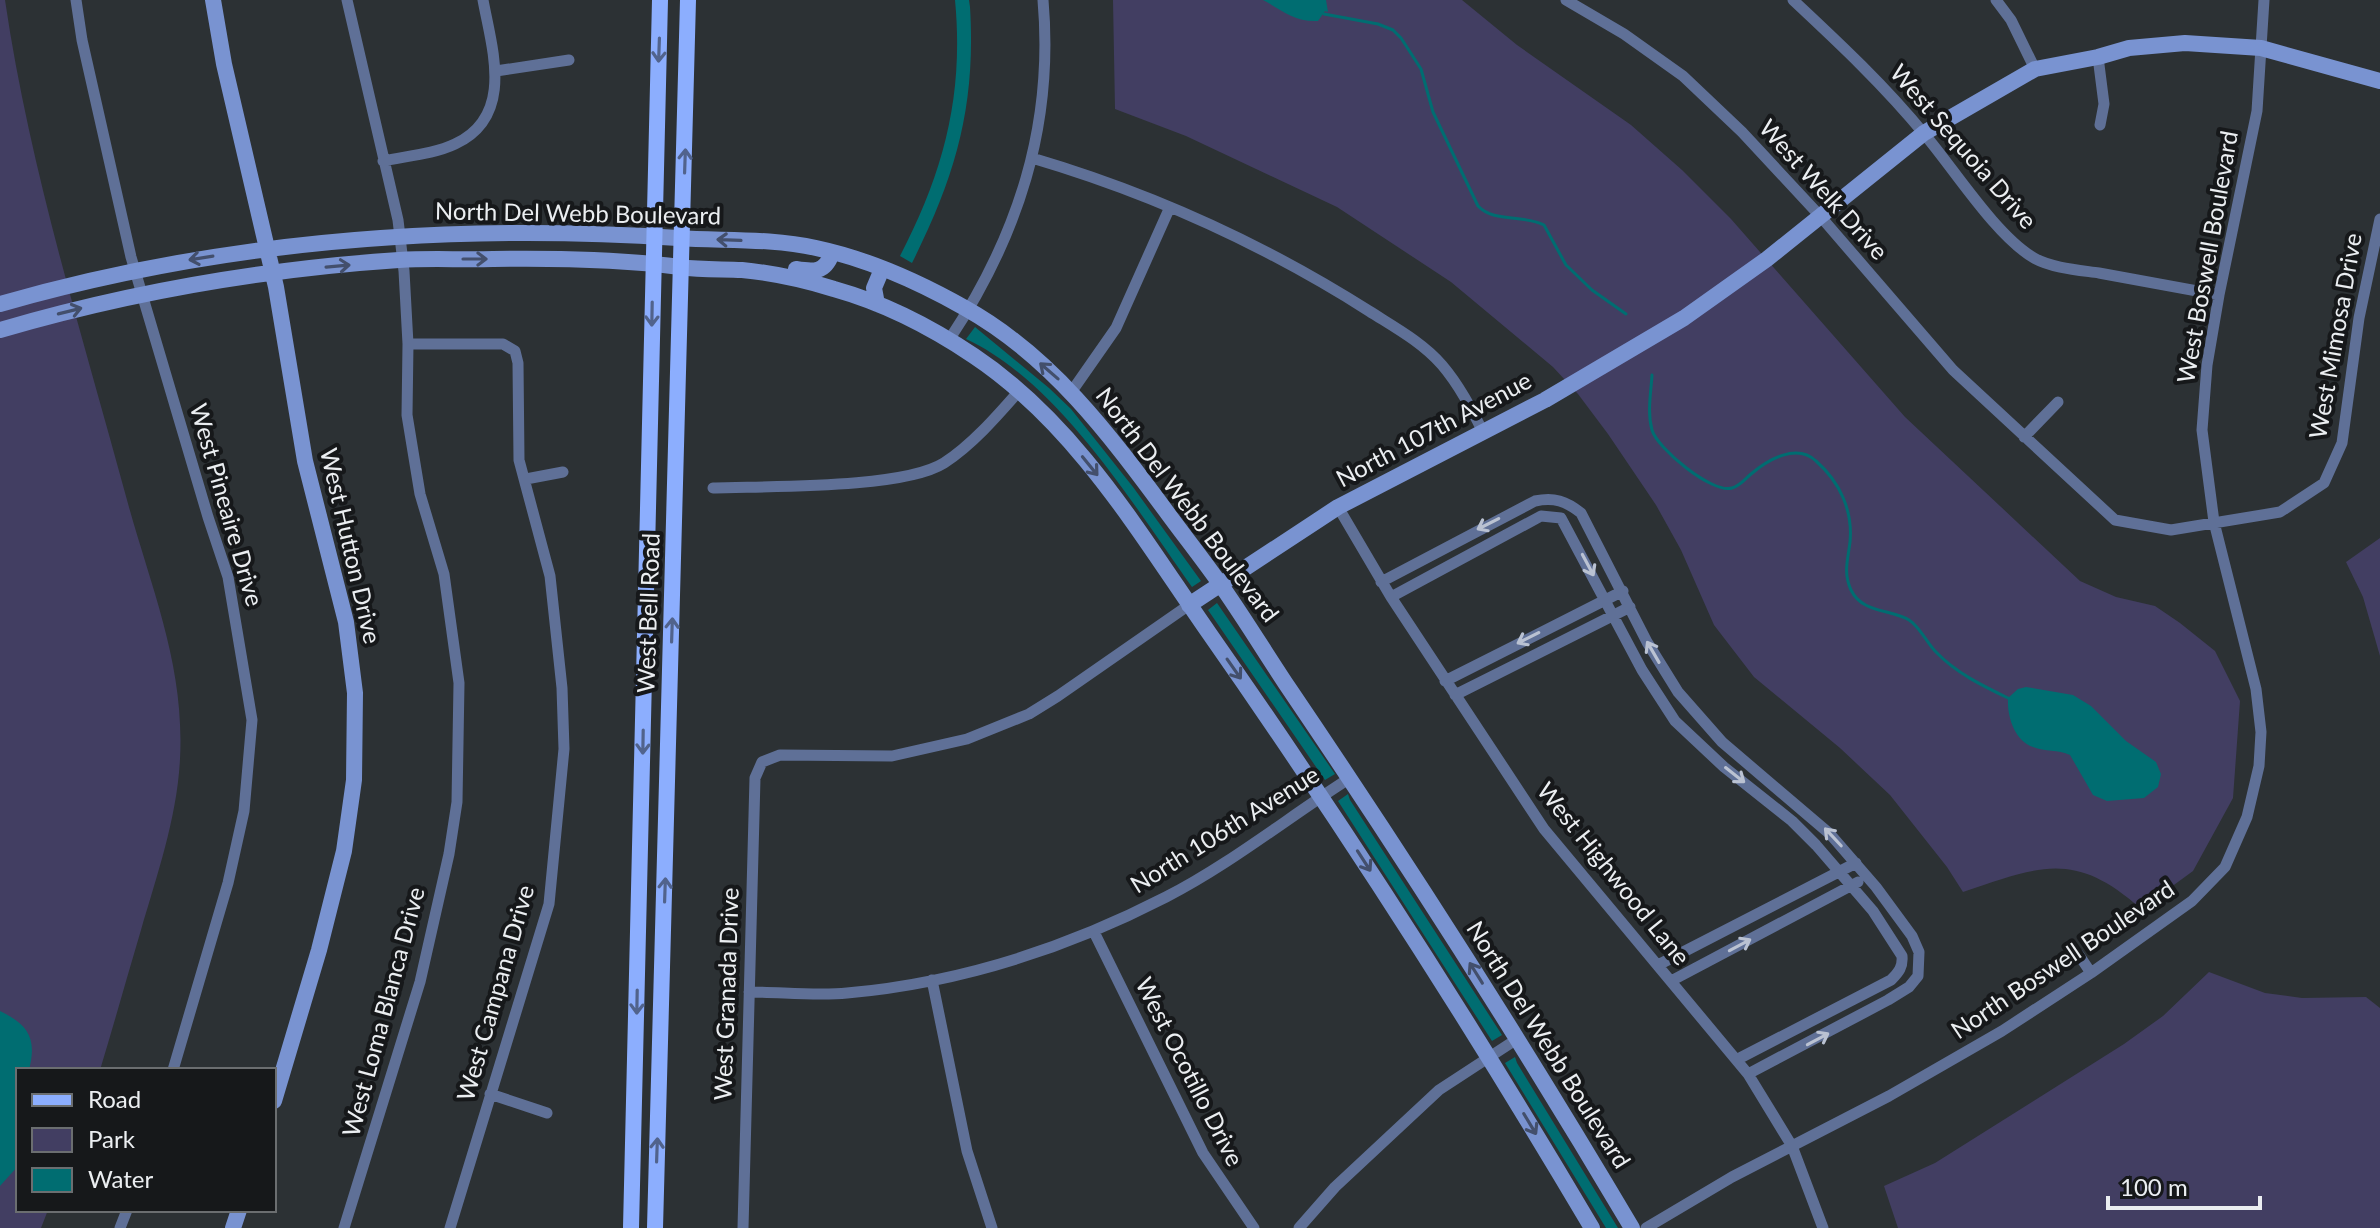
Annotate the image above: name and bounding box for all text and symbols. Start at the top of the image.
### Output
one-way arrow [651,36,666,63]
street label: West Sequoia Drive [1885,58,2043,234]
street label: West Welk Drive [1754,113,1895,265]
street label: West Boswell Boulevard [2170,128,2243,385]
one-way arrow [677,148,692,175]
street label: North Del Webb Boulevard [435,196,721,229]
street label: West Mimosa Drive [2302,231,2367,441]
one-way arrow [716,233,743,248]
one-way arrow [189,251,214,266]
one-way arrow [461,252,488,267]
one-way arrow [324,258,351,273]
one-way arrow [645,300,660,327]
one-way arrow [57,302,83,317]
one-way arrow [1039,362,1060,380]
street label: North 107th Avenue [1331,365,1536,492]
street label: North Del Webb Boulevard [1091,381,1286,627]
street label: West Pineaire Drive [185,400,270,609]
street label: West Hutton Drive [315,445,388,646]
one-way arrow [1081,455,1099,476]
one-way arrow [1476,517,1500,533]
street label: West Bell Road [630,532,665,693]
one-way arrow [1580,553,1596,576]
one-way arrow [664,617,680,644]
one-way arrow [1517,631,1541,647]
one-way arrow [1645,641,1661,664]
one-way arrow [1226,657,1242,679]
one-way arrow [635,728,650,755]
street label: North 106th Avenue [1125,759,1324,899]
one-way arrow [1724,767,1745,784]
street label: West Highwood Lane [1532,776,1697,970]
one-way arrow [1823,827,1842,847]
one-way arrow [1355,850,1372,872]
street label: North Boswell Boulevard [1945,873,2179,1044]
one-way arrow [657,877,672,904]
street label: West Campana Drive [450,881,539,1104]
street label: West Loma Blanca Drive [335,884,430,1140]
street label: West Granada Drive [707,887,744,1101]
street label: North Del Webb Boulevard [1461,915,1637,1173]
one-way arrow [1727,936,1751,952]
one-way arrow [1468,962,1484,985]
street label: West Ocotillo Drive [1130,972,1250,1171]
one-way arrow [629,988,644,1015]
one-way arrow [1805,1030,1829,1046]
legend [16,1068,276,1212]
text: Road [88,1084,141,1113]
one-way arrow [1522,1112,1538,1135]
text: Park [88,1124,136,1153]
one-way arrow [650,1137,665,1164]
scale bar [2108,1160,2260,1210]
text: Water [88,1164,153,1193]
text: 100 m [2120,1172,2188,1201]

